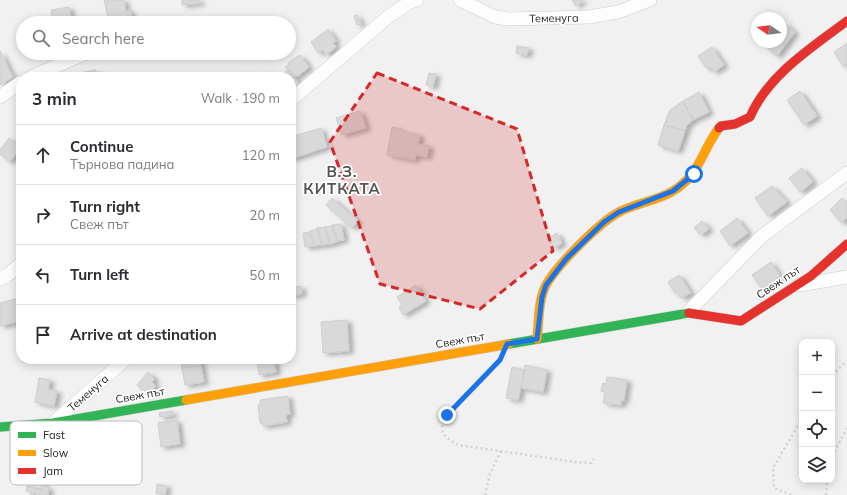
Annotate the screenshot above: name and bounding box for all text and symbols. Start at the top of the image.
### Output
street label: Теменуга [529,11,579,25]
north arrow [751,12,787,48]
search box [16,16,296,60]
icon: search [30,27,52,49]
text: Search here [62,29,144,48]
text: 3 min [32,88,77,109]
text: Walk · 190 m [201,90,280,106]
text: Continue [70,137,133,156]
icon: ahead [32,144,54,166]
text: 120 m [242,147,280,163]
text: Търнова падина [70,156,175,172]
district label: В.З. КИТКАТА [303,162,381,198]
route start [685,165,703,183]
text: Turn right [70,197,140,216]
icon: right [32,204,54,226]
text: 20 m [250,207,280,223]
text: Свеж път [70,216,129,232]
street label: Свеж път [753,262,803,302]
icon: left [32,264,54,286]
text: Turn left [70,265,129,284]
text: 50 m [250,267,280,283]
icon: arrive [32,324,54,346]
text: Arrive at destination [70,325,217,344]
street label: Свеж път [434,329,486,351]
map controls [799,339,835,483]
button: + [799,339,835,375]
street label: Теменуга [65,371,111,415]
button: − [799,375,835,411]
street label: Свеж път [114,384,166,406]
route end [438,406,456,424]
button: locate [799,411,835,447]
legend [10,421,142,485]
text: Fast [43,428,65,442]
text: Slow [43,446,69,460]
button: layers [799,447,835,483]
text: Jam [43,464,63,478]

